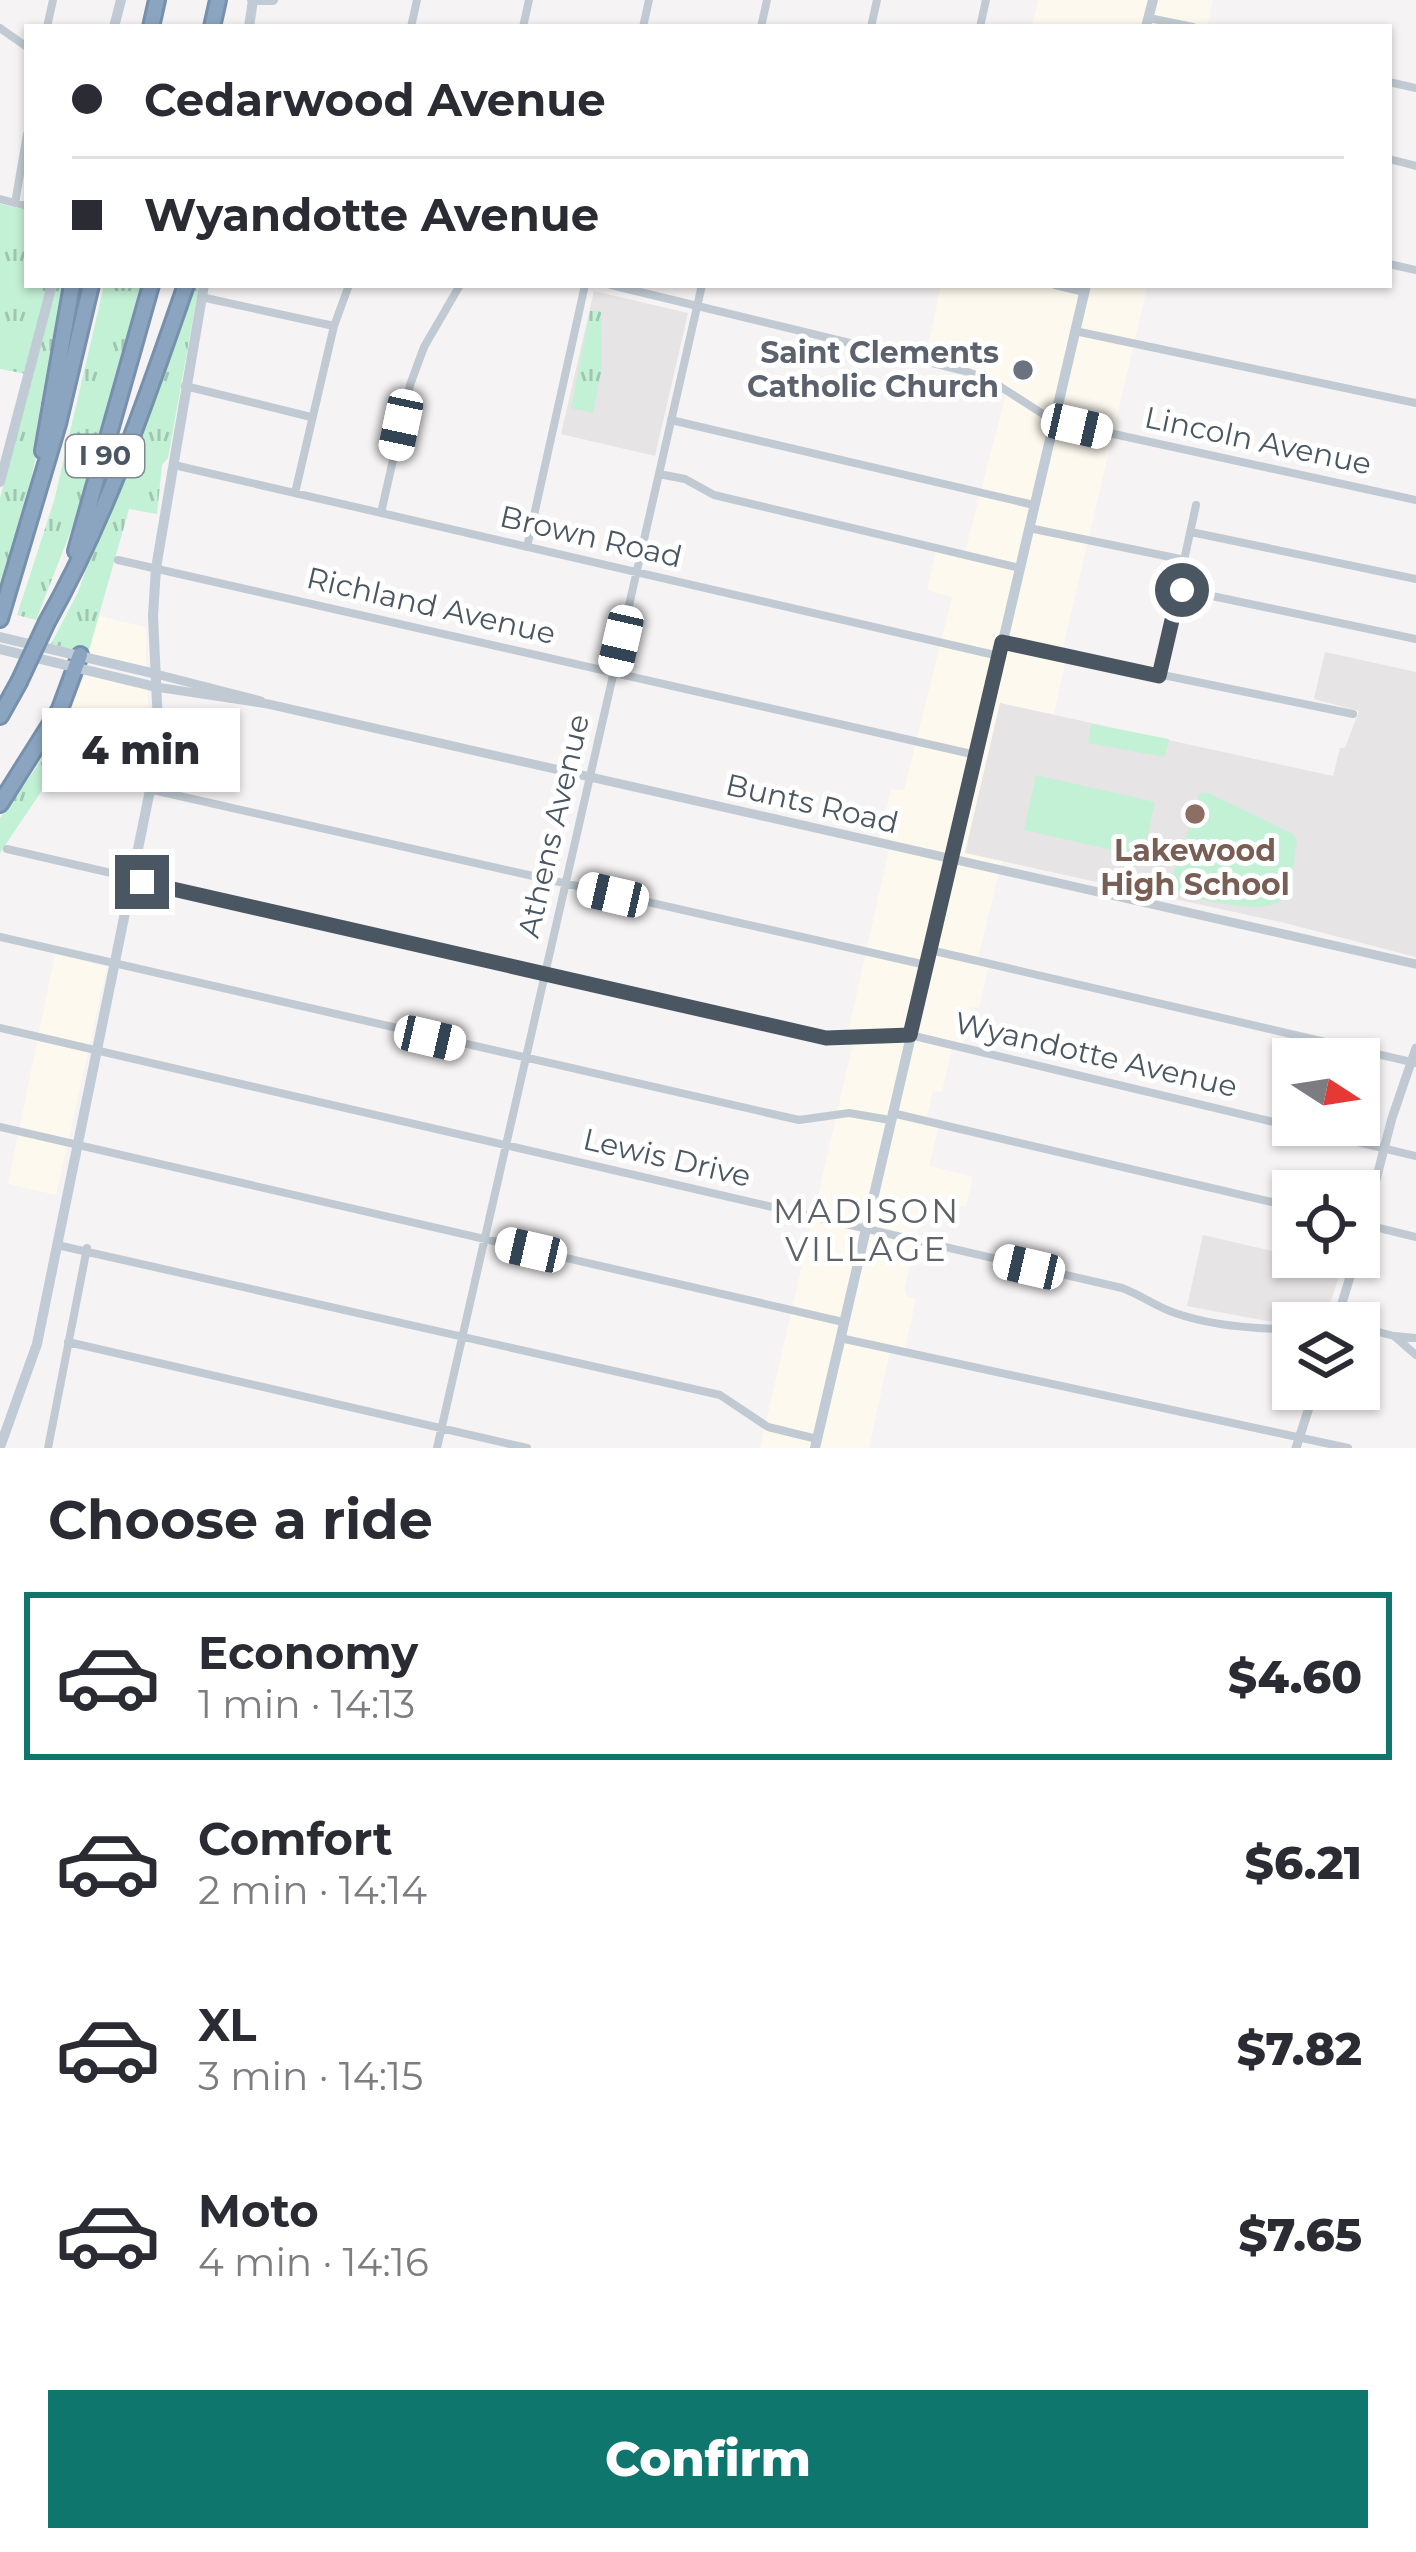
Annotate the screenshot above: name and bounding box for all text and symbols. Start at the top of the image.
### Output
text: Cedarwood Avenue [144,72,606,127]
text: Wyandotte Avenue [144,187,599,242]
place label: Saint Clements Catholic Church [747,334,999,405]
marker: Saint Clements Catholic Church [1010,357,1036,383]
car [376,386,426,464]
street label: Lincoln Avenue [1141,398,1375,483]
car [1038,400,1116,452]
road number: I 90 [66,435,144,477]
street label: Brown Road [497,498,686,575]
street label: Richland Avenue [303,559,559,652]
route start [1155,563,1209,617]
car [595,602,647,680]
callout: 4 min [43,708,241,792]
street label: Athens Avenue [510,711,597,941]
text: 4 min [82,726,200,774]
street label: Bunts Road [722,766,902,841]
marker: Lakewood High School [1182,801,1208,827]
place label: Lakewood High School [1100,832,1290,903]
route end [115,855,169,909]
car [574,869,652,921]
street label: Wyandotte Avenue [951,1004,1241,1105]
car [391,1012,469,1064]
north arrow [1272,1038,1380,1146]
map controls [1272,1038,1380,1410]
street label: Lewis Drive [580,1120,754,1195]
button: locate [1272,1170,1380,1278]
district label: MADISON VILLAGE [773,1191,961,1269]
car [492,1224,570,1276]
car [990,1241,1068,1293]
button: layers [1272,1302,1380,1410]
text: Choose a ride [48,1487,433,1553]
icon: car [54,1622,162,1730]
text: Economy [198,1625,418,1680]
text: $4.60 [1228,1649,1362,1704]
text: 1 min · 14:13 [198,1680,415,1728]
icon: car [54,1808,162,1916]
text: Comfort [198,1811,393,1866]
text: $6.21 [1245,1835,1362,1890]
text: 2 min · 14:14 [198,1866,427,1914]
icon: car [54,1994,162,2102]
text: XL [198,1997,256,2052]
text: $7.82 [1237,2021,1362,2076]
text: 3 min · 14:15 [198,2052,423,2100]
icon: car [54,2180,162,2288]
text: Moto [198,2183,319,2238]
text: $7.65 [1238,2207,1362,2262]
text: 4 min · 14:16 [198,2238,429,2286]
button: Confirm [48,2390,1368,2528]

